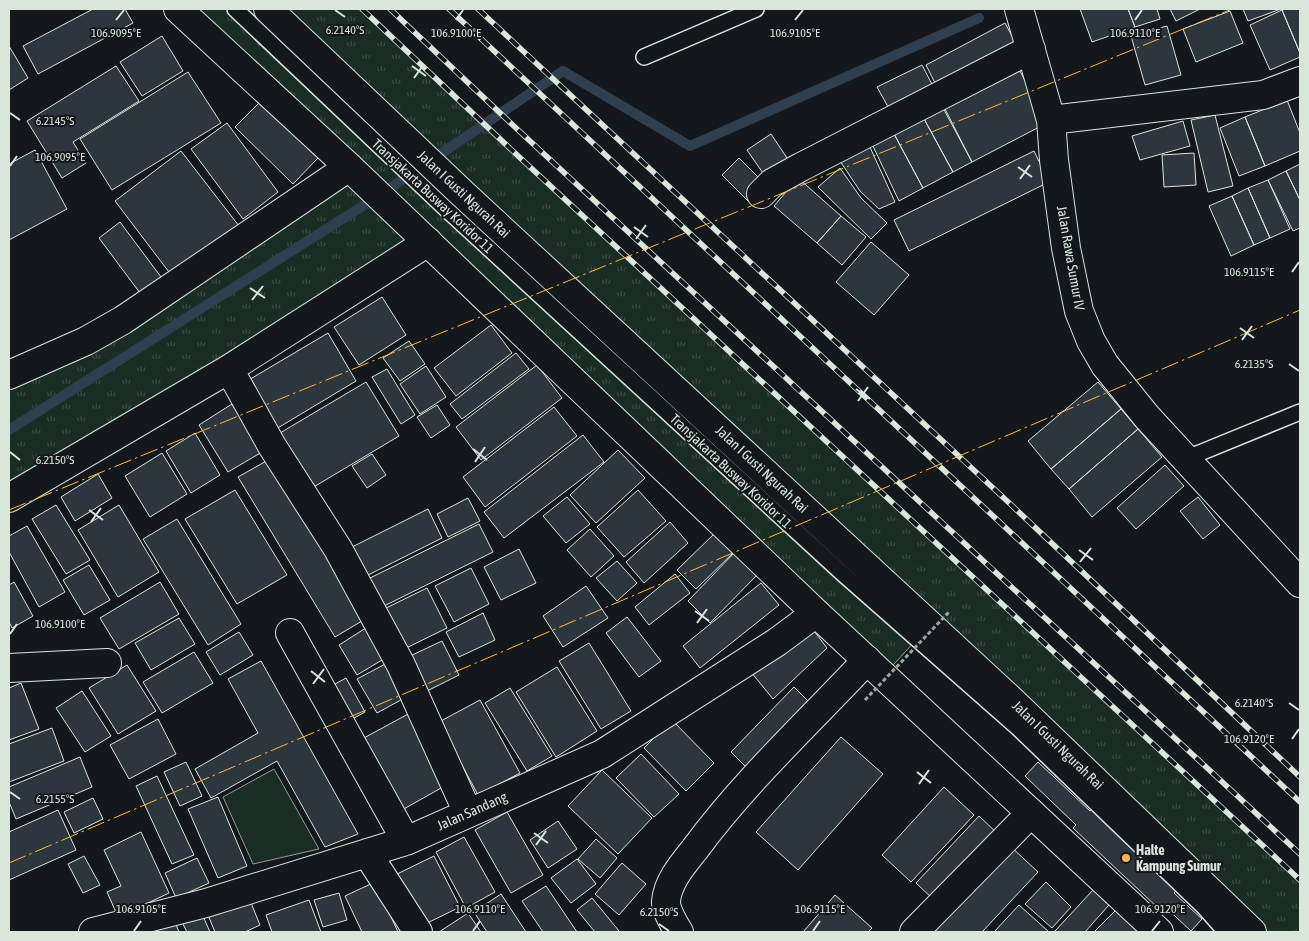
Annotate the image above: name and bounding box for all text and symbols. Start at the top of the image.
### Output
text: 6.2140°S [326,23,364,37]
text: 106.9095°E [91,26,141,40]
text: 106.9100°E [431,26,481,40]
text: 106.9105°E [770,26,820,40]
text: 106.9110°E [1110,26,1160,40]
text: 6.2145°S [36,114,74,128]
street label: Transjakarta Busway Koridor 11 [369,136,497,256]
street label: Jalan I Gusti Ngurah Rai [414,147,514,241]
text: 106.9095°E [35,150,85,164]
street label: Jalan Rawa Sumur IV [1054,204,1088,312]
text: 106.9115°E [1224,265,1274,279]
text: 6.2135°S [1235,357,1273,371]
street label: Transjakarta Busway Koridor 11 [667,411,795,531]
street label: Jalan I Gusti Ngurah Rai [712,422,812,516]
text: 6.2150°S [36,453,74,467]
text: 106.9100°E [35,617,85,631]
text: 6.2140°S [1235,696,1273,710]
street label: Jalan I Gusti Ngurah Rai [1009,697,1107,793]
text: 106.9120°E [1224,732,1274,746]
street label: Jalan Sandang [434,788,510,834]
text: 6.2155°S [36,792,74,806]
place label: Halte Kampung Sumur [1136,842,1222,874]
marker: Halte Kampung Sumur [1120,852,1132,864]
text: 106.9105°E [116,902,166,916]
text: 106.9110°E [455,902,505,916]
text: 106.9115°E [795,902,845,916]
text: 106.9120°E [1135,902,1185,916]
text: 6.2150°S [640,905,678,919]

